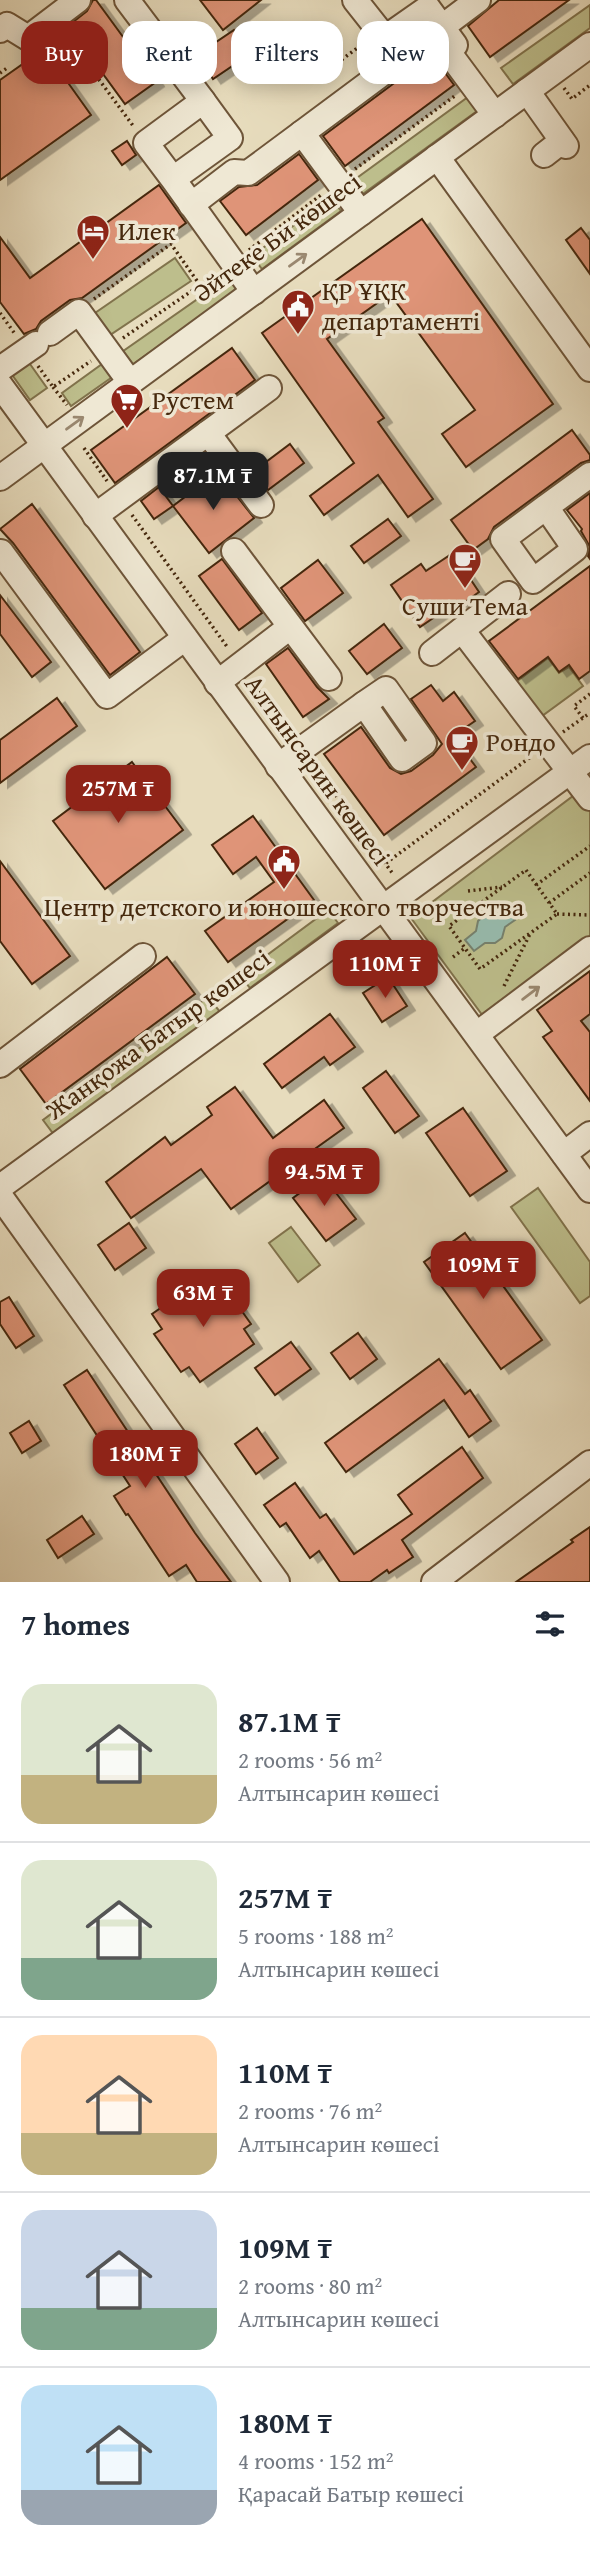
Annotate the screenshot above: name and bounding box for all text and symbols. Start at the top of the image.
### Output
chip: Buy [21,21,108,84]
chip: Rent [122,21,217,84]
chip: Filters [231,21,343,84]
chip: New [357,21,449,84]
street label: Әйтеке Би көшесі [184,162,369,311]
place label: Илек [118,211,176,250]
hotel icon: Илек [74,212,112,261]
one-way arrow [288,252,306,267]
place label: ҚР ҰҚК департаменті [322,271,480,340]
public building icon: ҚР ҰҚК департаменті [279,287,317,336]
place label: Рустем [152,380,234,419]
supermarket icon: Рустем [108,381,146,430]
one-way arrow [65,416,84,431]
pin: 87.1M ₸ [148,452,278,512]
text: 87.1M ₸ [173,458,253,491]
cafe icon: Суши Тема [446,541,484,590]
place label: Суши Тема [402,586,529,625]
street label: Алтынсарин көшесі [236,666,401,873]
place label: Рондо [486,722,556,761]
cafe icon: Рондо [443,723,481,772]
pin: 257M ₸ [61,766,175,825]
text: 257M ₸ [82,771,154,804]
public building icon: Центр детского и юношеского творчества [265,842,303,891]
place label: Центр детского и юношеского творчества [44,887,525,926]
street label: Жанқожа Батыр көшесі [36,938,278,1129]
pin: 110M ₸ [328,940,442,1000]
text: 110M ₸ [349,946,421,979]
one-way arrow [522,986,540,1001]
pin: 94.5M ₸ [259,1148,389,1208]
text: 94.5M ₸ [284,1154,364,1187]
pin: 109M ₸ [426,1242,540,1301]
text: 109M ₸ [447,1247,519,1280]
pin: 63M ₸ [154,1270,252,1329]
text: 63M ₸ [173,1275,233,1308]
pin: 180M ₸ [88,1430,202,1490]
text: 180M ₸ [109,1436,181,1469]
text: 7 homes [21,1602,130,1646]
icon: filters [531,1605,569,1643]
text: 87.1M ₸ [238,1699,341,1743]
icon: home [77,1712,161,1796]
text: 2 rooms · 56 m² [238,1743,382,1776]
text: Алтынсарин көшесі [238,1776,439,1809]
text: 257M ₸ [238,1875,333,1919]
icon: home [77,1888,161,1972]
text: 5 rooms · 188 m² [238,1919,393,1952]
text: Алтынсарин көшесі [238,1952,439,1985]
text: 110M ₸ [238,2050,333,2094]
icon: home [77,2063,161,2147]
text: 2 rooms · 76 m² [238,2094,382,2127]
text: Алтынсарин көшесі [238,2127,439,2160]
text: 109M ₸ [238,2225,333,2269]
icon: home [77,2238,161,2322]
text: 2 rooms · 80 m² [238,2269,382,2302]
text: Алтынсарин көшесі [238,2302,439,2335]
text: 180M ₸ [238,2400,333,2444]
icon: home [77,2413,161,2497]
text: 4 rooms · 152 m² [238,2444,393,2477]
text: Қарасай Батыр көшесі [238,2477,464,2510]

